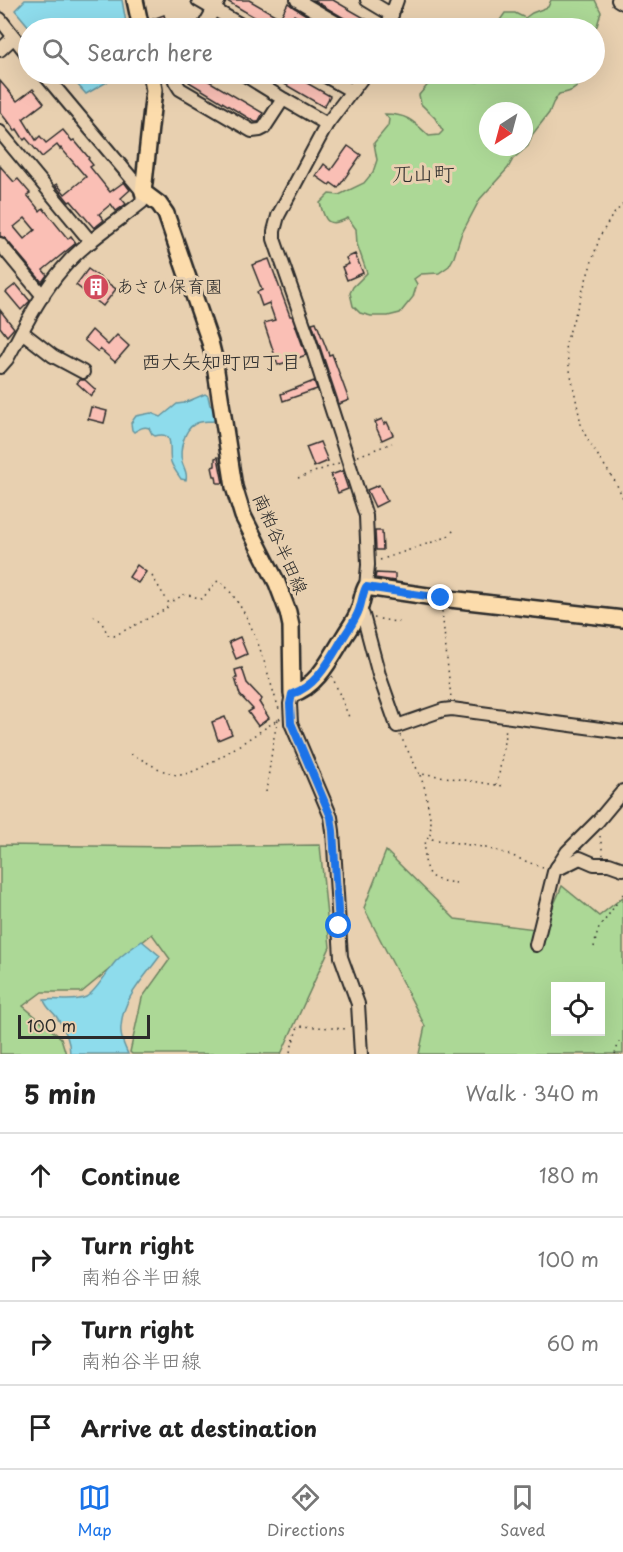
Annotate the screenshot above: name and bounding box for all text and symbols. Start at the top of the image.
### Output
search box [18,18,605,84]
icon: search [39,35,72,68]
text: Search here [87,35,213,68]
north arrow [479,102,533,156]
district label: 兀山町 [392,156,455,188]
building icon: あさひ保育園 [81,272,111,302]
place label: あさひ保育園 [116,272,223,299]
district label: 西大矢知町四丁目 [141,346,301,376]
street label: 南粕谷半田線 [247,489,316,598]
route end [427,584,453,610]
route start [325,912,351,938]
map controls [551,982,605,1036]
button: locate [551,982,605,1036]
scale bar [18,1012,150,1040]
text: 100 m [27,1013,76,1037]
text: 5 min [24,1074,96,1113]
text: Walk · 340 m [466,1078,599,1108]
icon: ahead [24,1159,57,1192]
text: Continue [81,1159,180,1192]
text: 180 m [539,1160,599,1190]
text: Turn right [81,1228,194,1261]
icon: right [24,1243,57,1276]
text: 100 m [538,1244,599,1274]
text: 南粕谷半田線 [81,1261,201,1291]
text: Turn right [81,1312,194,1345]
icon: right [24,1327,57,1360]
text: 60 m [547,1328,599,1358]
text: 南粕谷半田線 [81,1345,201,1375]
icon: arrive [24,1411,57,1444]
text: Arrive at destination [81,1411,317,1444]
tab: Map [78,1481,112,1541]
tab: Directions [267,1481,345,1541]
tab: Saved [500,1481,545,1541]

